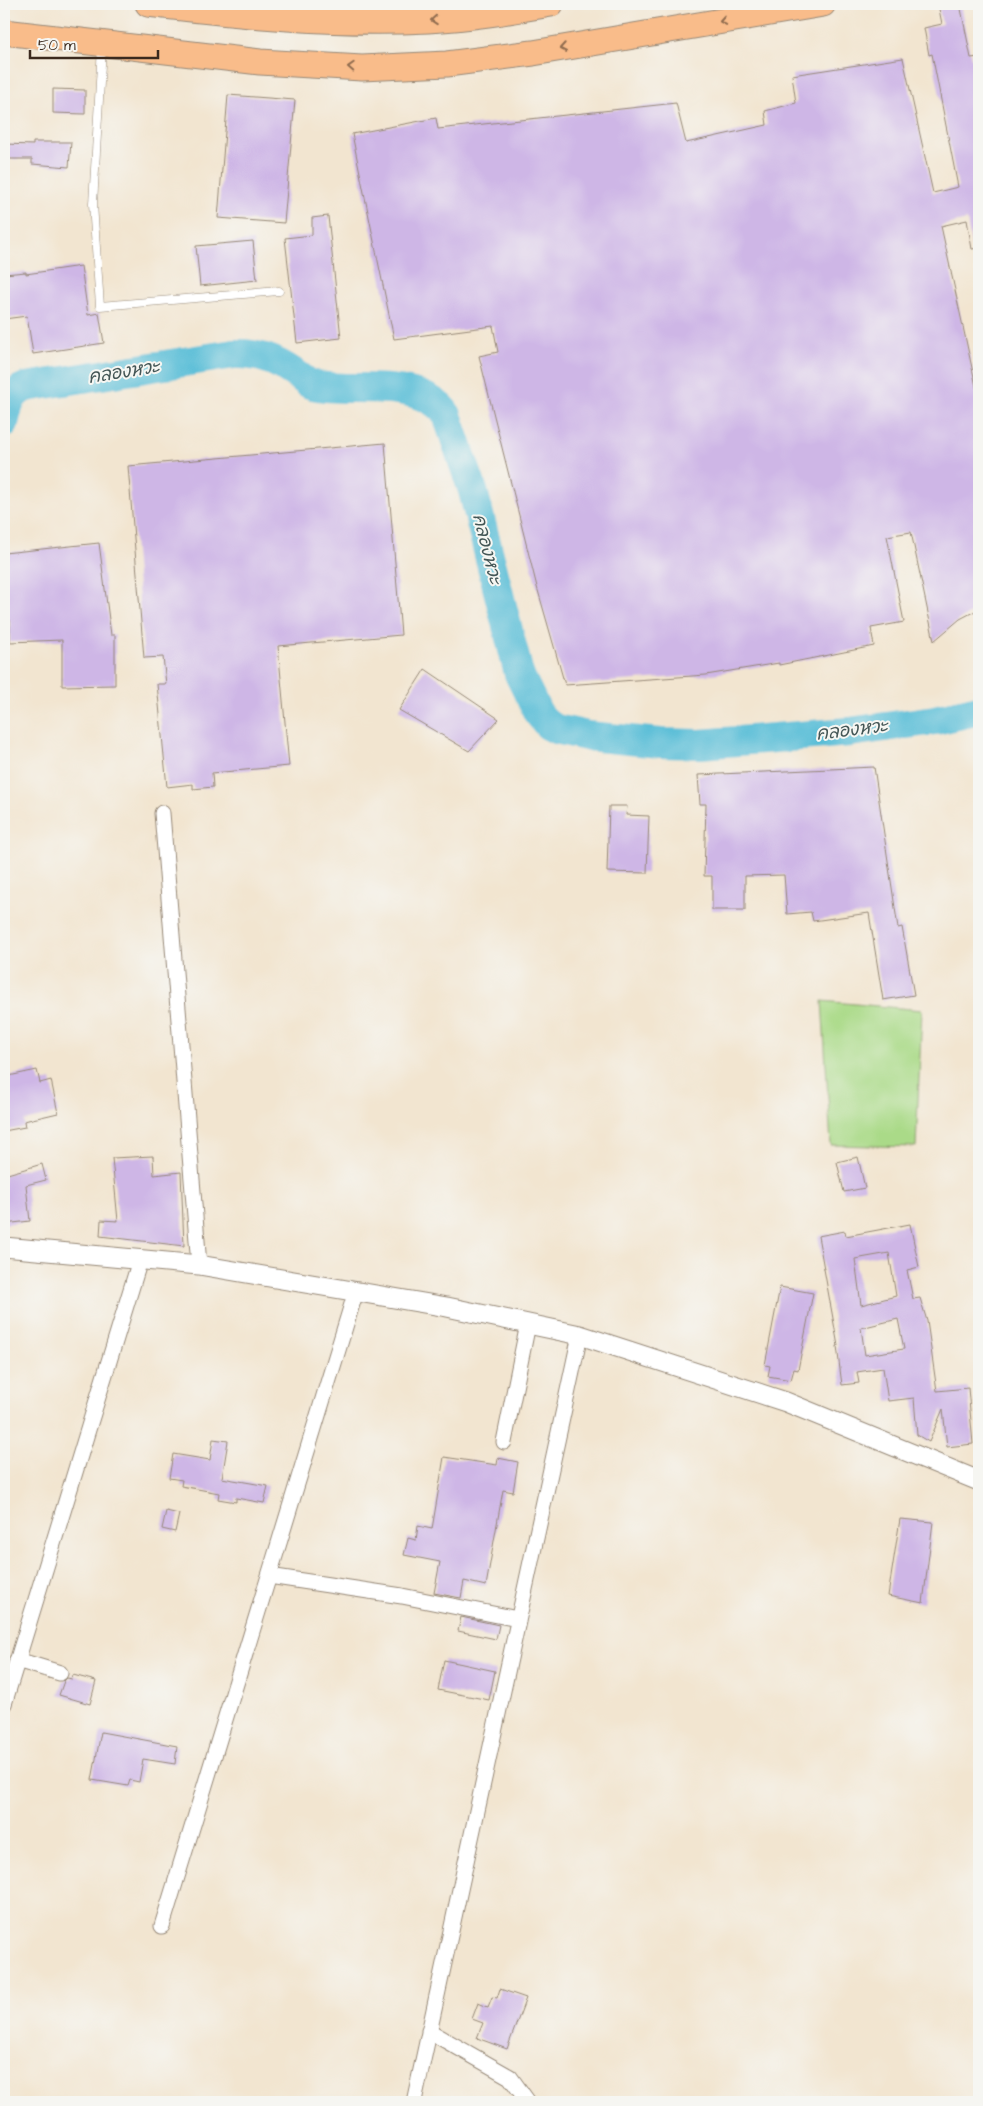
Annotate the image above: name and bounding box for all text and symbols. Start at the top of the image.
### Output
one-way arrow [429,14,437,25]
one-way arrow [718,16,727,26]
scale bar [30,28,158,60]
text: 50 m [38,35,76,56]
one-way arrow [558,43,567,53]
one-way arrow [347,62,355,73]
water label: คลองหวะ [87,354,163,390]
water label: คลองหวะ [466,511,508,588]
water label: คลองหวะ [815,713,891,747]

